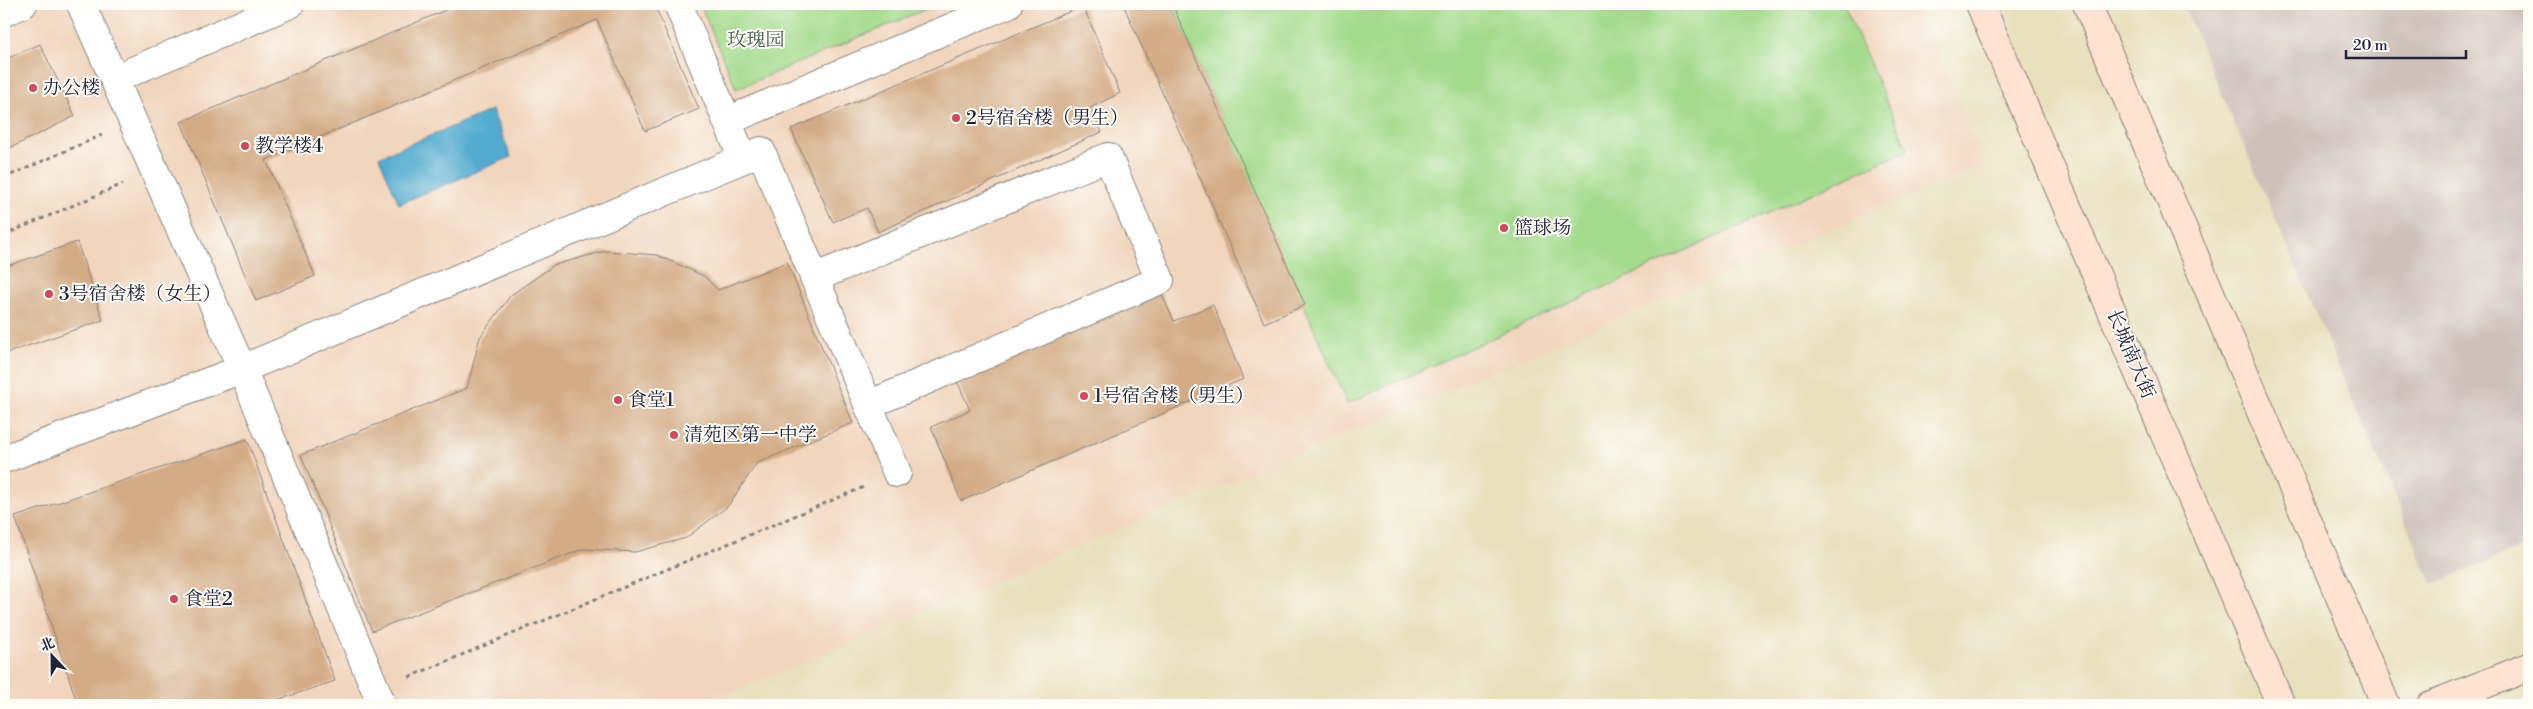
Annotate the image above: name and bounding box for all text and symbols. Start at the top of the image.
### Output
park label: 玫瑰园 [727,28,785,52]
scale bar [2346,28,2466,60]
text: 20 m [2353,36,2388,55]
place label: 办公楼 [43,76,100,100]
marker: 办公楼 [27,82,39,94]
place label: 2号宿舍楼（男生） [966,106,1129,130]
marker: 2号宿舍楼（男生） [950,112,962,124]
place label: 教学楼4 [255,134,323,158]
marker: 教学楼4 [239,140,251,152]
place label: 篮球场 [1514,216,1571,240]
marker: 篮球场 [1498,222,1510,234]
place label: 3号宿舍楼（女生） [59,282,222,306]
marker: 3号宿舍楼（女生） [43,288,55,300]
street label: 长城南大街 [2101,306,2161,402]
place label: 1号宿舍楼（男生） [1094,384,1254,408]
place label: 食堂1 [628,388,674,412]
marker: 1号宿舍楼（男生） [1078,390,1090,402]
marker: 食堂1 [612,394,624,406]
place label: 清苑区第一中学 [684,423,817,447]
marker: 清苑区第一中学 [668,429,680,441]
place label: 食堂2 [184,587,233,611]
marker: 食堂2 [168,593,180,605]
north arrow [28,632,78,682]
text: 北 [38,634,57,656]

